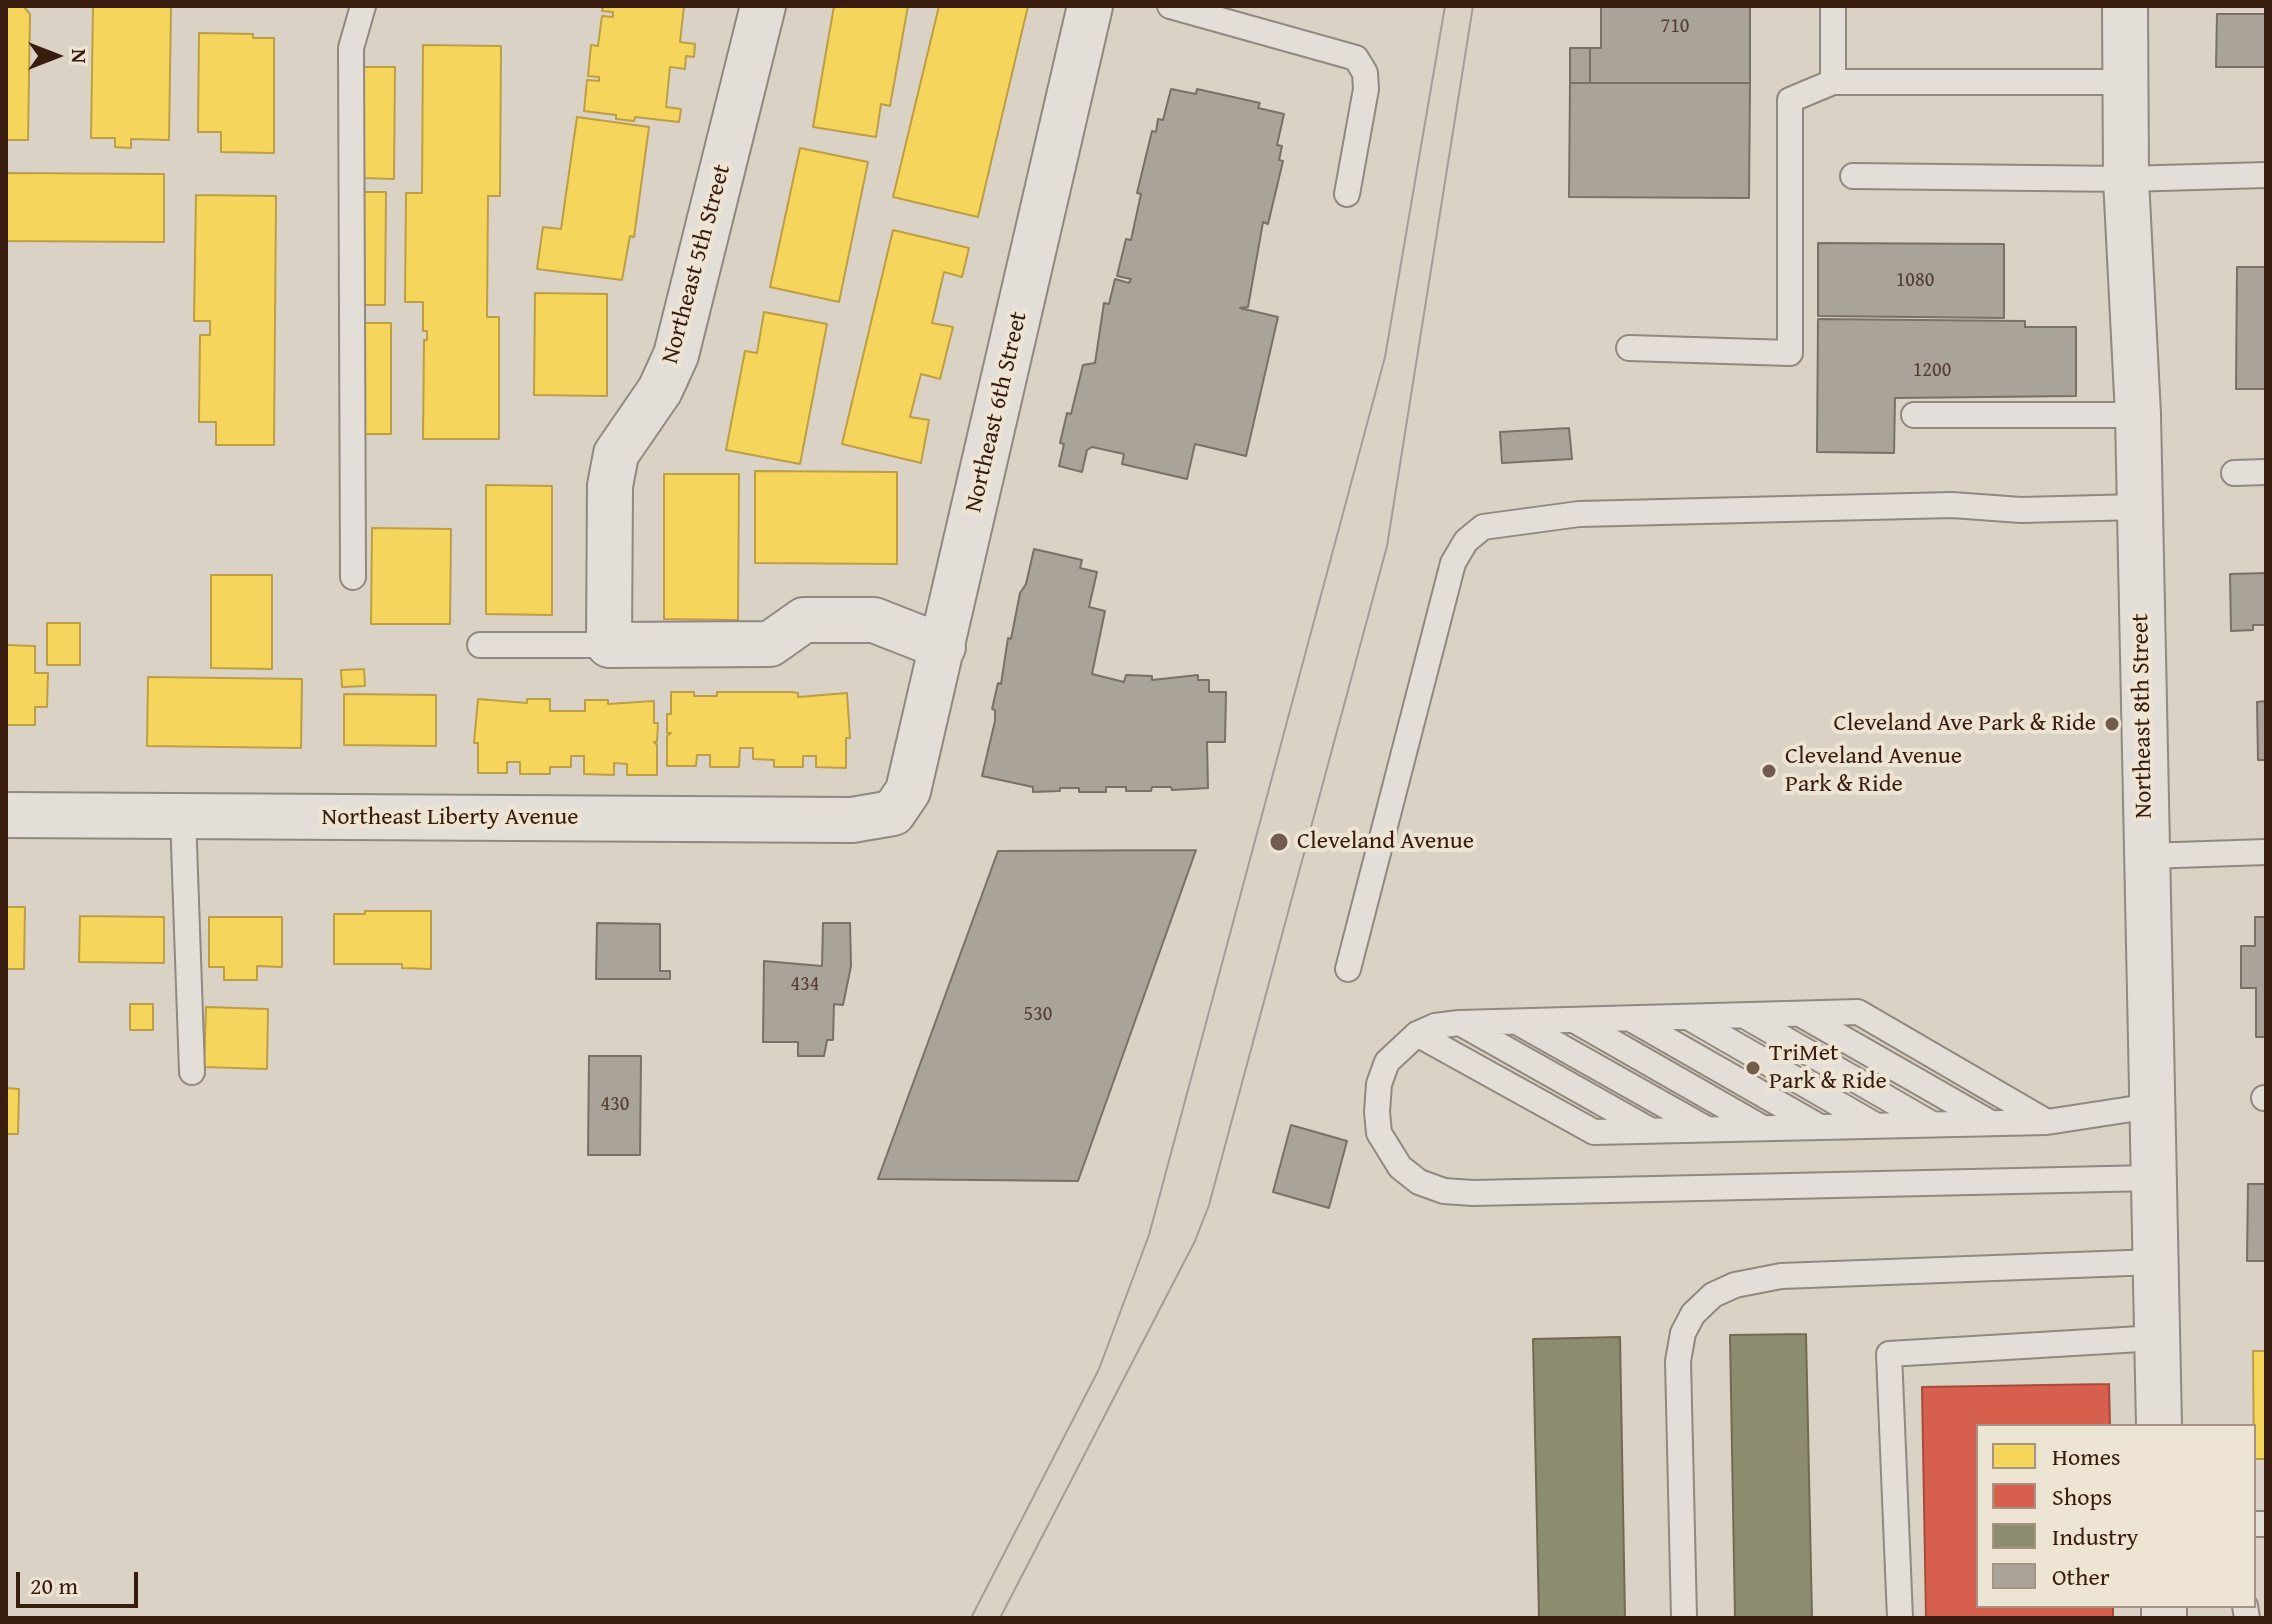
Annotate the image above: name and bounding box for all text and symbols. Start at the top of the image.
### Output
house number: 710 [1661,15,1689,39]
north arrow [16,16,96,96]
text: N [64,49,96,63]
street label: Northeast 5th Street [657,161,737,367]
house number: 1080 [1896,269,1934,293]
street label: Northeast 6th Street [960,309,1034,515]
house number: 1200 [1913,359,1951,383]
street label: Northeast 8th Street [2127,613,2159,819]
place label: Cleveland Ave Park & Ride [1834,710,2096,738]
marker: Cleveland Ave Park & Ride [2103,715,2121,733]
place label: Cleveland Avenue Park & Ride [1785,743,1962,799]
marker: Cleveland Avenue Park & Ride [1760,762,1778,780]
street label: Northeast Liberty Avenue [321,804,579,832]
place label: Cleveland Avenue [1297,828,1474,856]
marker: Cleveland Avenue [1268,831,1290,853]
house number: 434 [791,973,819,997]
house number: 530 [1024,1003,1052,1027]
place label: TriMet Park & Ride [1769,1040,1887,1096]
marker: TriMet Park & Ride [1744,1059,1762,1077]
house number: 430 [601,1093,629,1117]
legend [1976,1424,2256,1608]
text: Homes [2052,1439,2121,1474]
text: Shops [2052,1479,2112,1514]
text: Industry [2052,1519,2139,1554]
scale bar [20,1556,142,1606]
text: Other [2052,1559,2110,1594]
text: 20 m [30,1568,78,1603]

